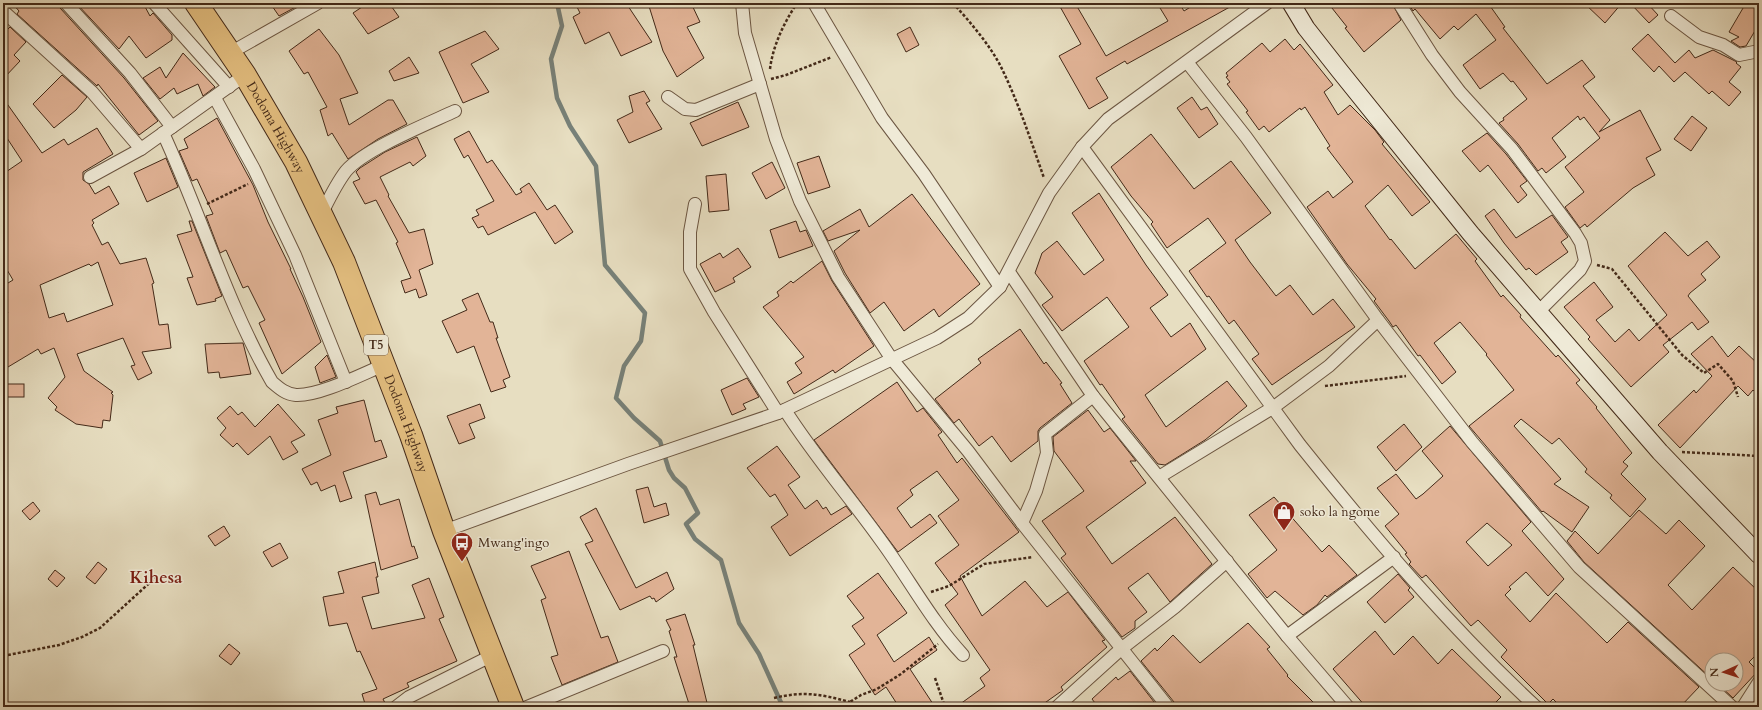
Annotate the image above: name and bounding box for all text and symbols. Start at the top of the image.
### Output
street label: Dodoma Highway [242,78,309,177]
road number: T5 [364,335,388,355]
street label: Dodoma Highway [379,372,432,475]
shop icon: soko la ngome [1271,499,1297,532]
place label: soko la ngome [1300,503,1380,521]
bus stop icon: Mwang'ingo [449,530,475,563]
place label: Mwang'ingo [478,534,549,552]
district label: Kihesa [130,566,183,589]
north arrow [1704,652,1744,692]
text: N [1707,667,1722,678]

